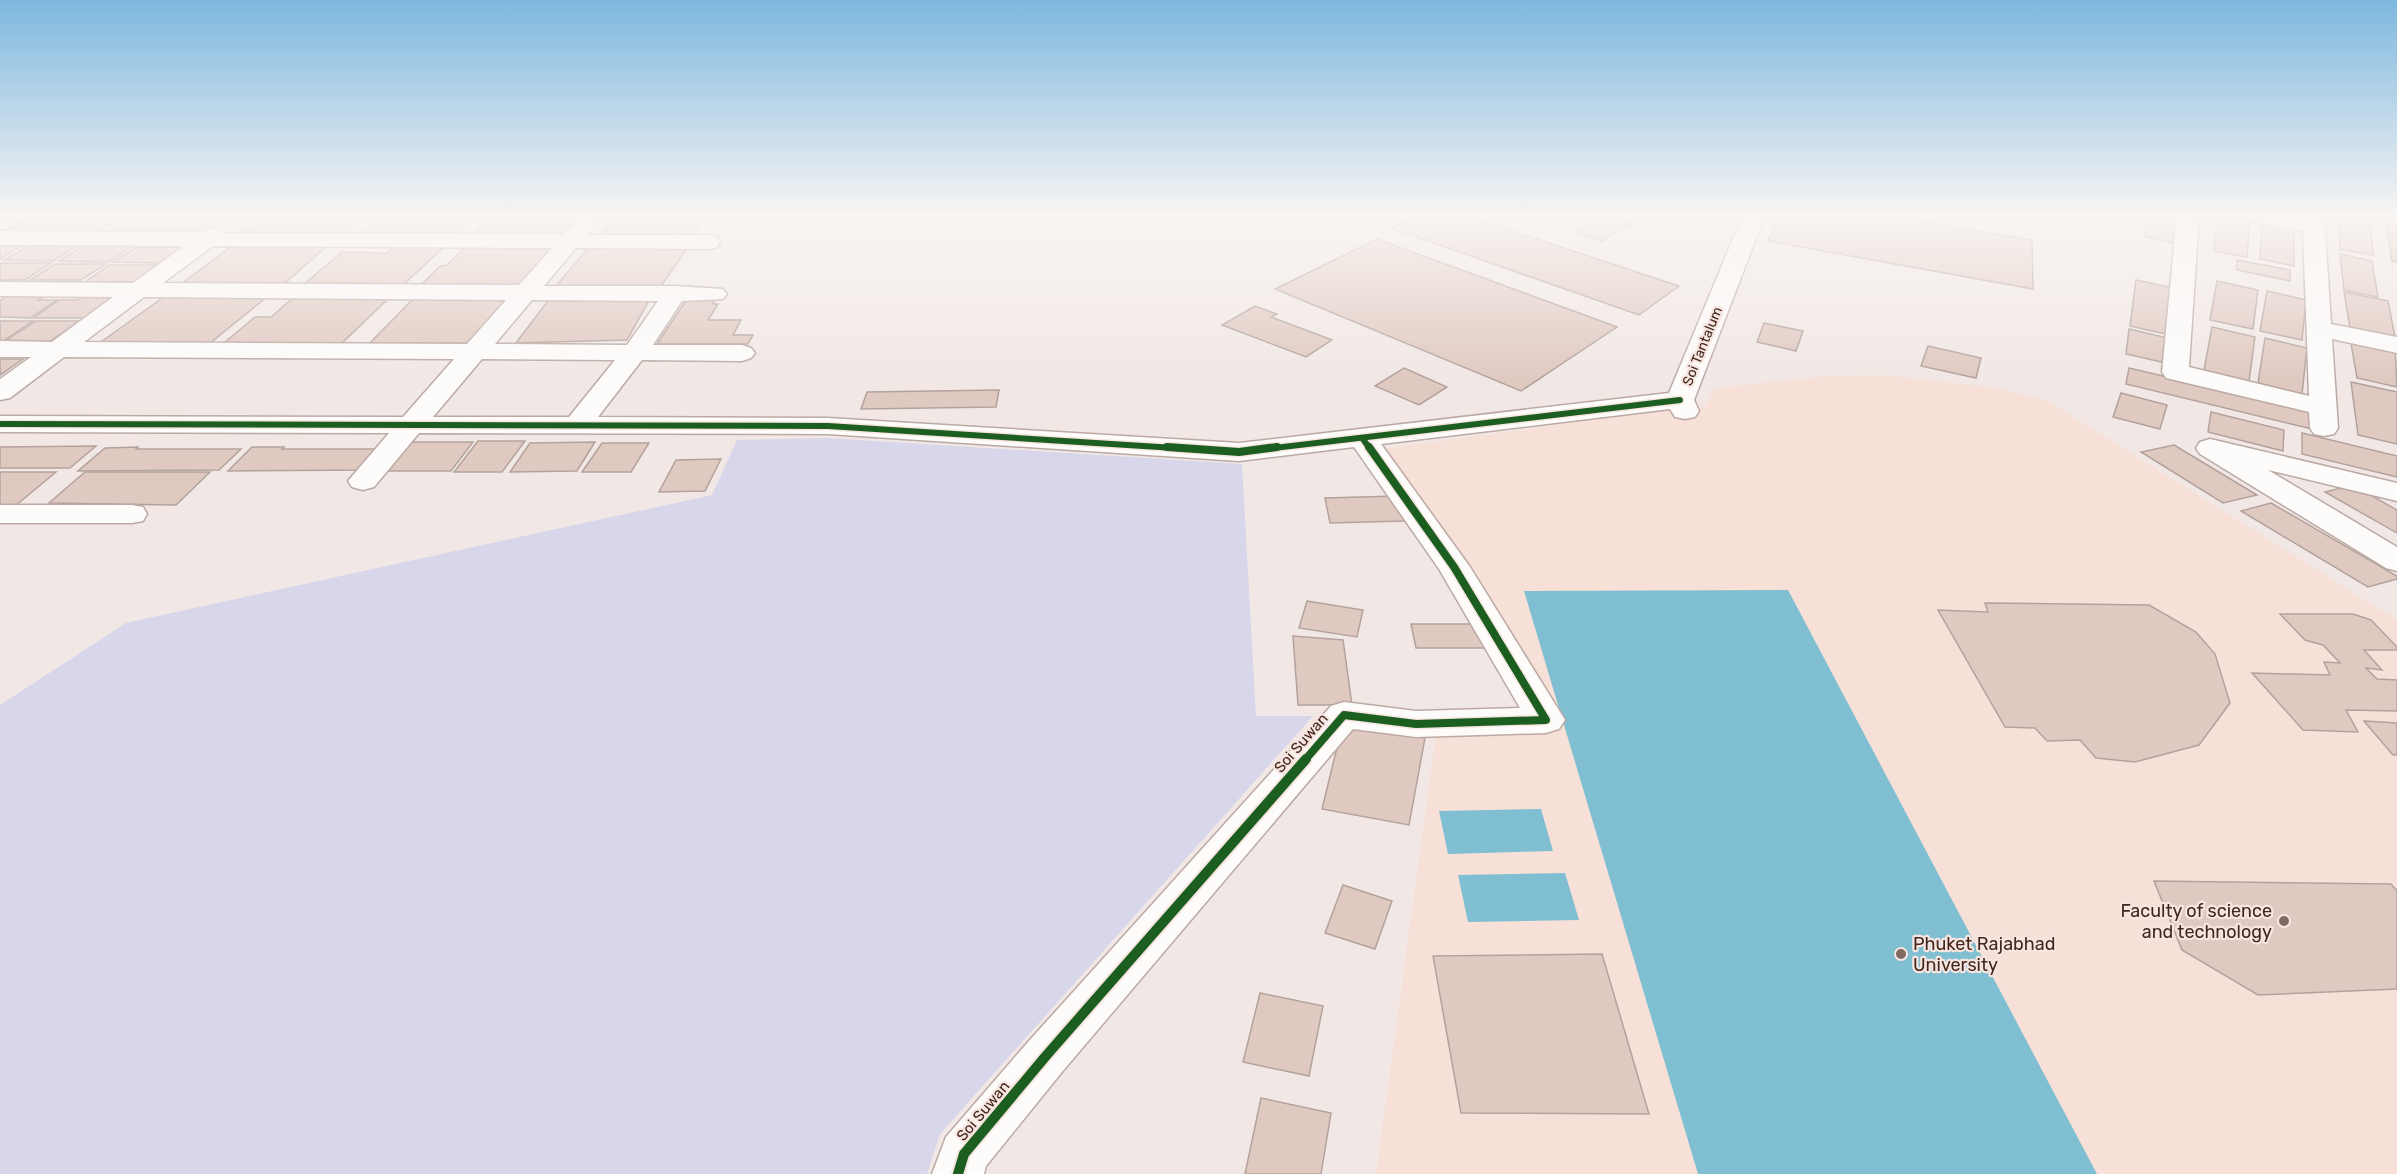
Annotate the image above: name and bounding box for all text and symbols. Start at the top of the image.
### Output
street label: Soi Tantalum [1679,304,1726,388]
street label: Soi Suwan [1270,710,1332,776]
place label: Faculty of science and technology [2120,900,2272,943]
marker: Faculty of science and technology [2277,914,2291,928]
place label: Phuket Rajabhad University [1913,933,2055,976]
marker: Phuket Rajabhad University [1894,947,1908,961]
street label: Soi Suwan [953,1077,1013,1145]

